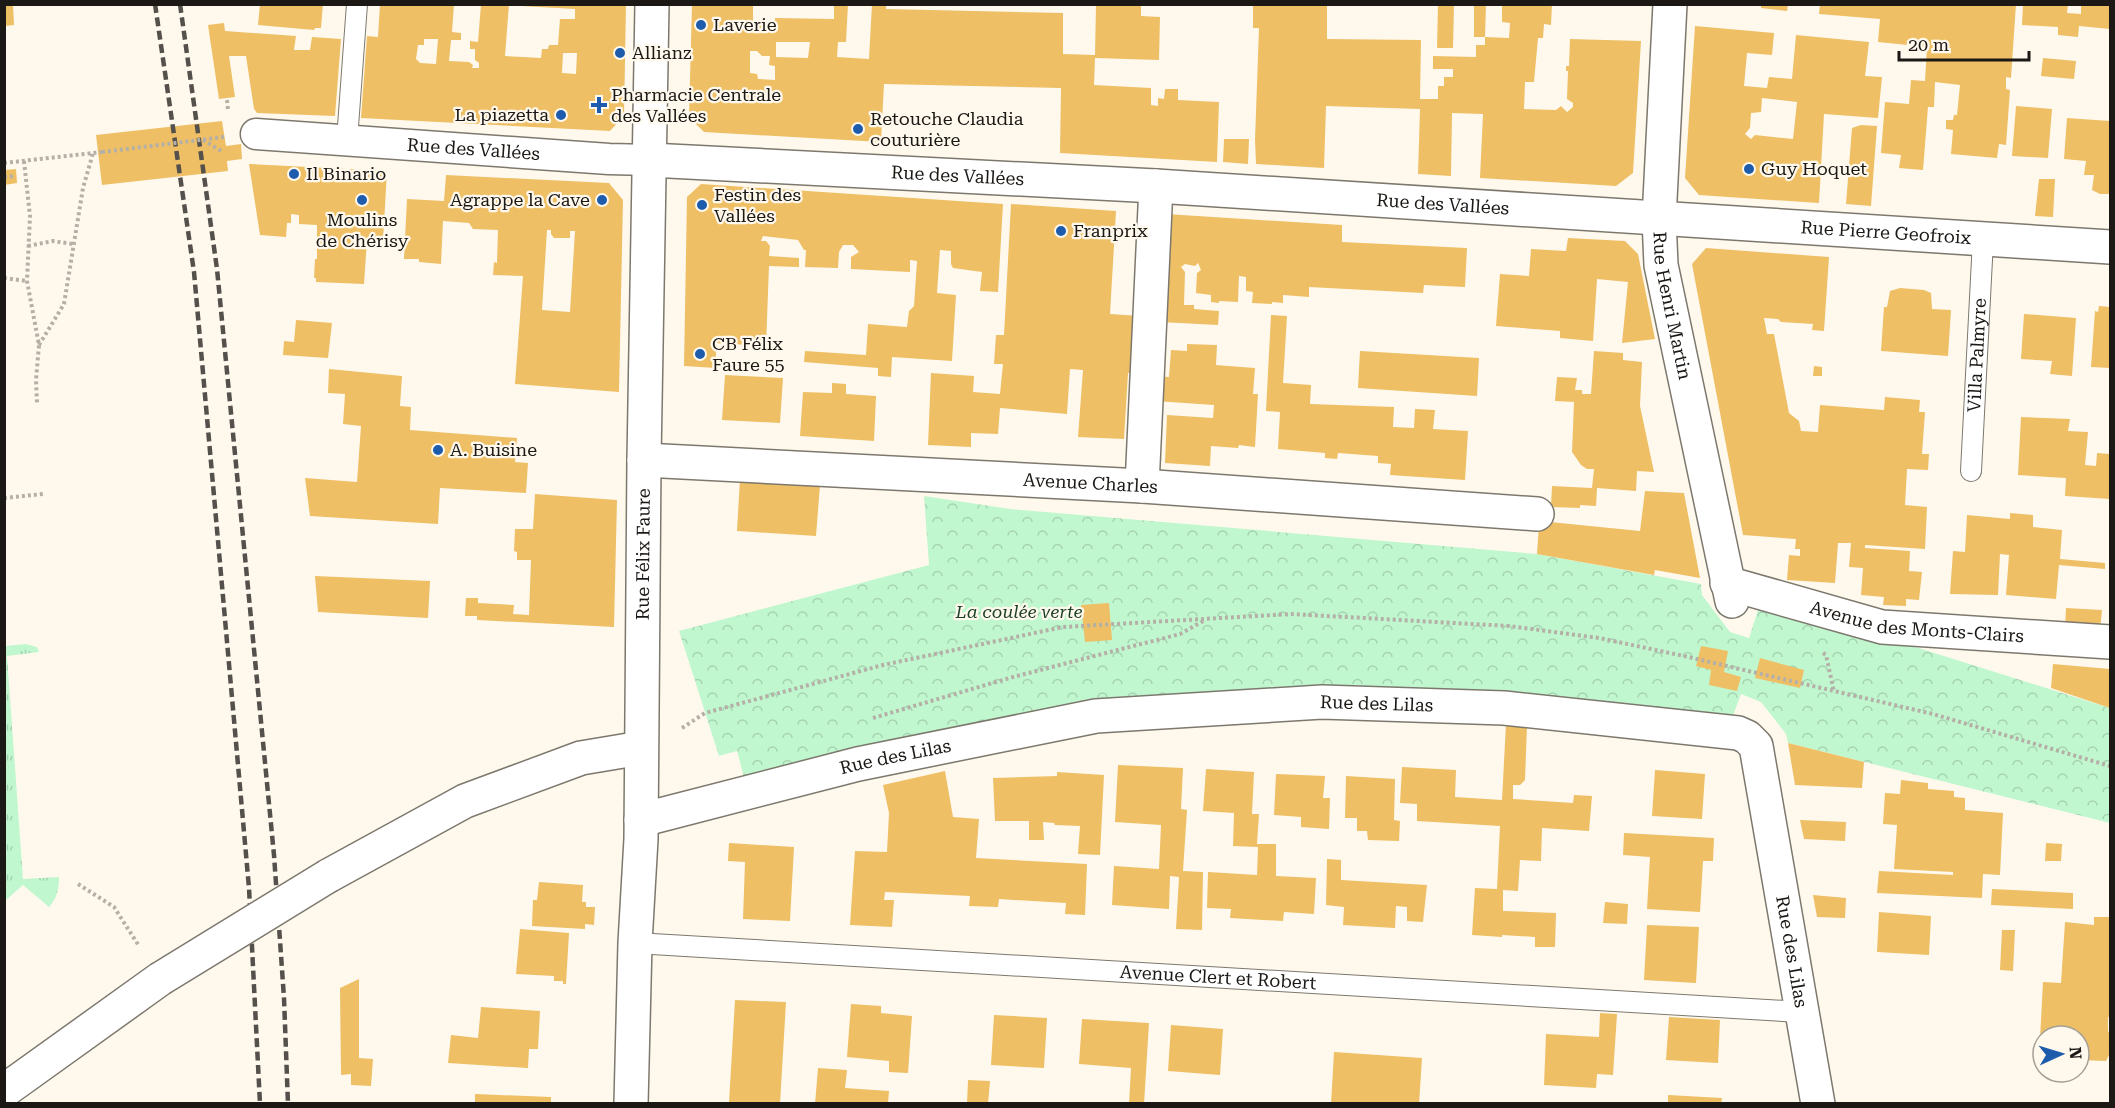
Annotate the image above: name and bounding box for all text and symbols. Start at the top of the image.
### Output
place label: Laverie [713,14,777,35]
marker: Laverie [694,18,708,32]
scale bar [1899,24,2030,62]
text: 20 m [1908,34,1949,55]
place label: Allianz [632,42,692,63]
marker: Allianz [613,46,627,60]
place label: Pharmacie Centrale des Vallées [611,84,781,126]
marker: Pharmacie Centrale des Vallées [592,98,606,112]
place label: La piazetta [454,104,549,125]
marker: La piazetta [554,108,568,122]
place label: Retouche Claudia couturière [870,108,1024,150]
marker: Retouche Claudia couturière [851,122,865,136]
street label: Rue des Vallées [406,134,541,164]
place label: Guy Hoquet [1761,158,1867,179]
street label: Rue des Vallées [891,161,1025,189]
marker: Guy Hoquet [1742,162,1756,176]
place label: Il Binario [306,163,386,184]
marker: Il Binario [287,167,301,181]
place label: Festin des Vallées [714,184,801,226]
place label: Agrappe la Cave [450,189,590,210]
street label: Rue des Vallées [1376,189,1510,219]
marker: Moulins de Chérisy [355,193,369,207]
marker: Agrappe la Cave [595,193,609,207]
marker: Festin des Vallées [695,198,709,212]
place label: Moulins de Chérisy [316,209,409,251]
street label: Rue Pierre Geofroix [1800,216,1972,248]
place label: Franprix [1073,220,1148,241]
marker: Franprix [1054,224,1068,238]
street label: Rue Henri Martin [1650,231,1696,382]
street label: Villa Palmyre [1963,297,1990,413]
place label: CB Félix Faure 55 [712,333,785,375]
marker: CB Félix Faure 55 [693,347,707,361]
place label: A. Buisine [450,439,537,460]
marker: A. Buisine [431,443,445,457]
street label: Avenue Charles [1023,469,1158,497]
street label: Rue Félix Faure [632,488,654,620]
street label: Avenue des Monts-Clairs [1808,596,2025,646]
park label: La coulée verte [954,601,1083,622]
street label: Rue des Lilas [1320,691,1434,716]
street label: Rue des Lilas [837,735,953,778]
street label: Rue des Lilas [1772,894,1812,1009]
street label: Avenue Clert et Robert [1119,961,1317,993]
north arrow [2031,1024,2091,1084]
text: N [2066,1046,2085,1060]

